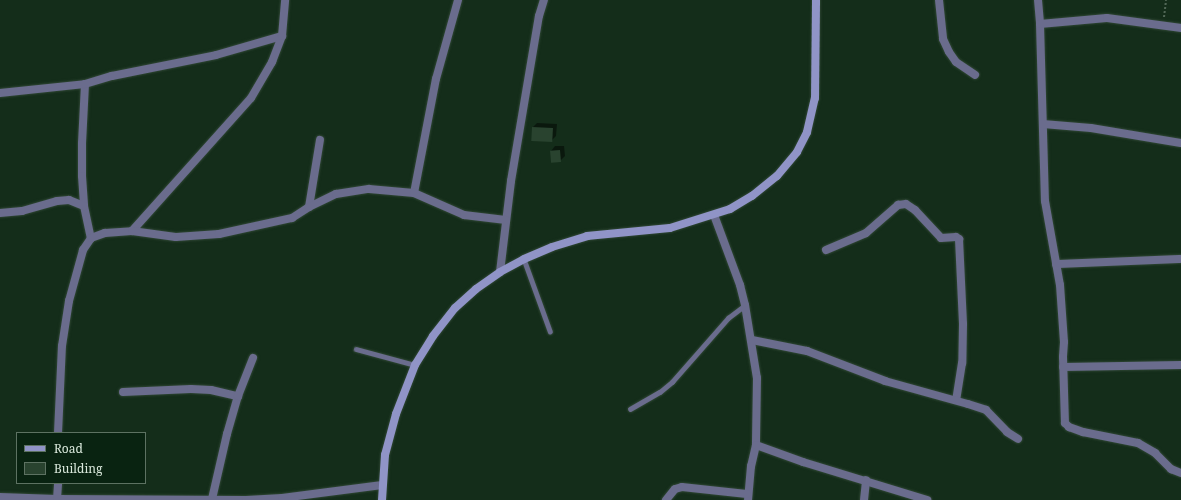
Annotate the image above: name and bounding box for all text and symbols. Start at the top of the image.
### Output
legend [16,432,146,484]
text: Road [54,440,83,457]
text: Building [54,460,102,477]

